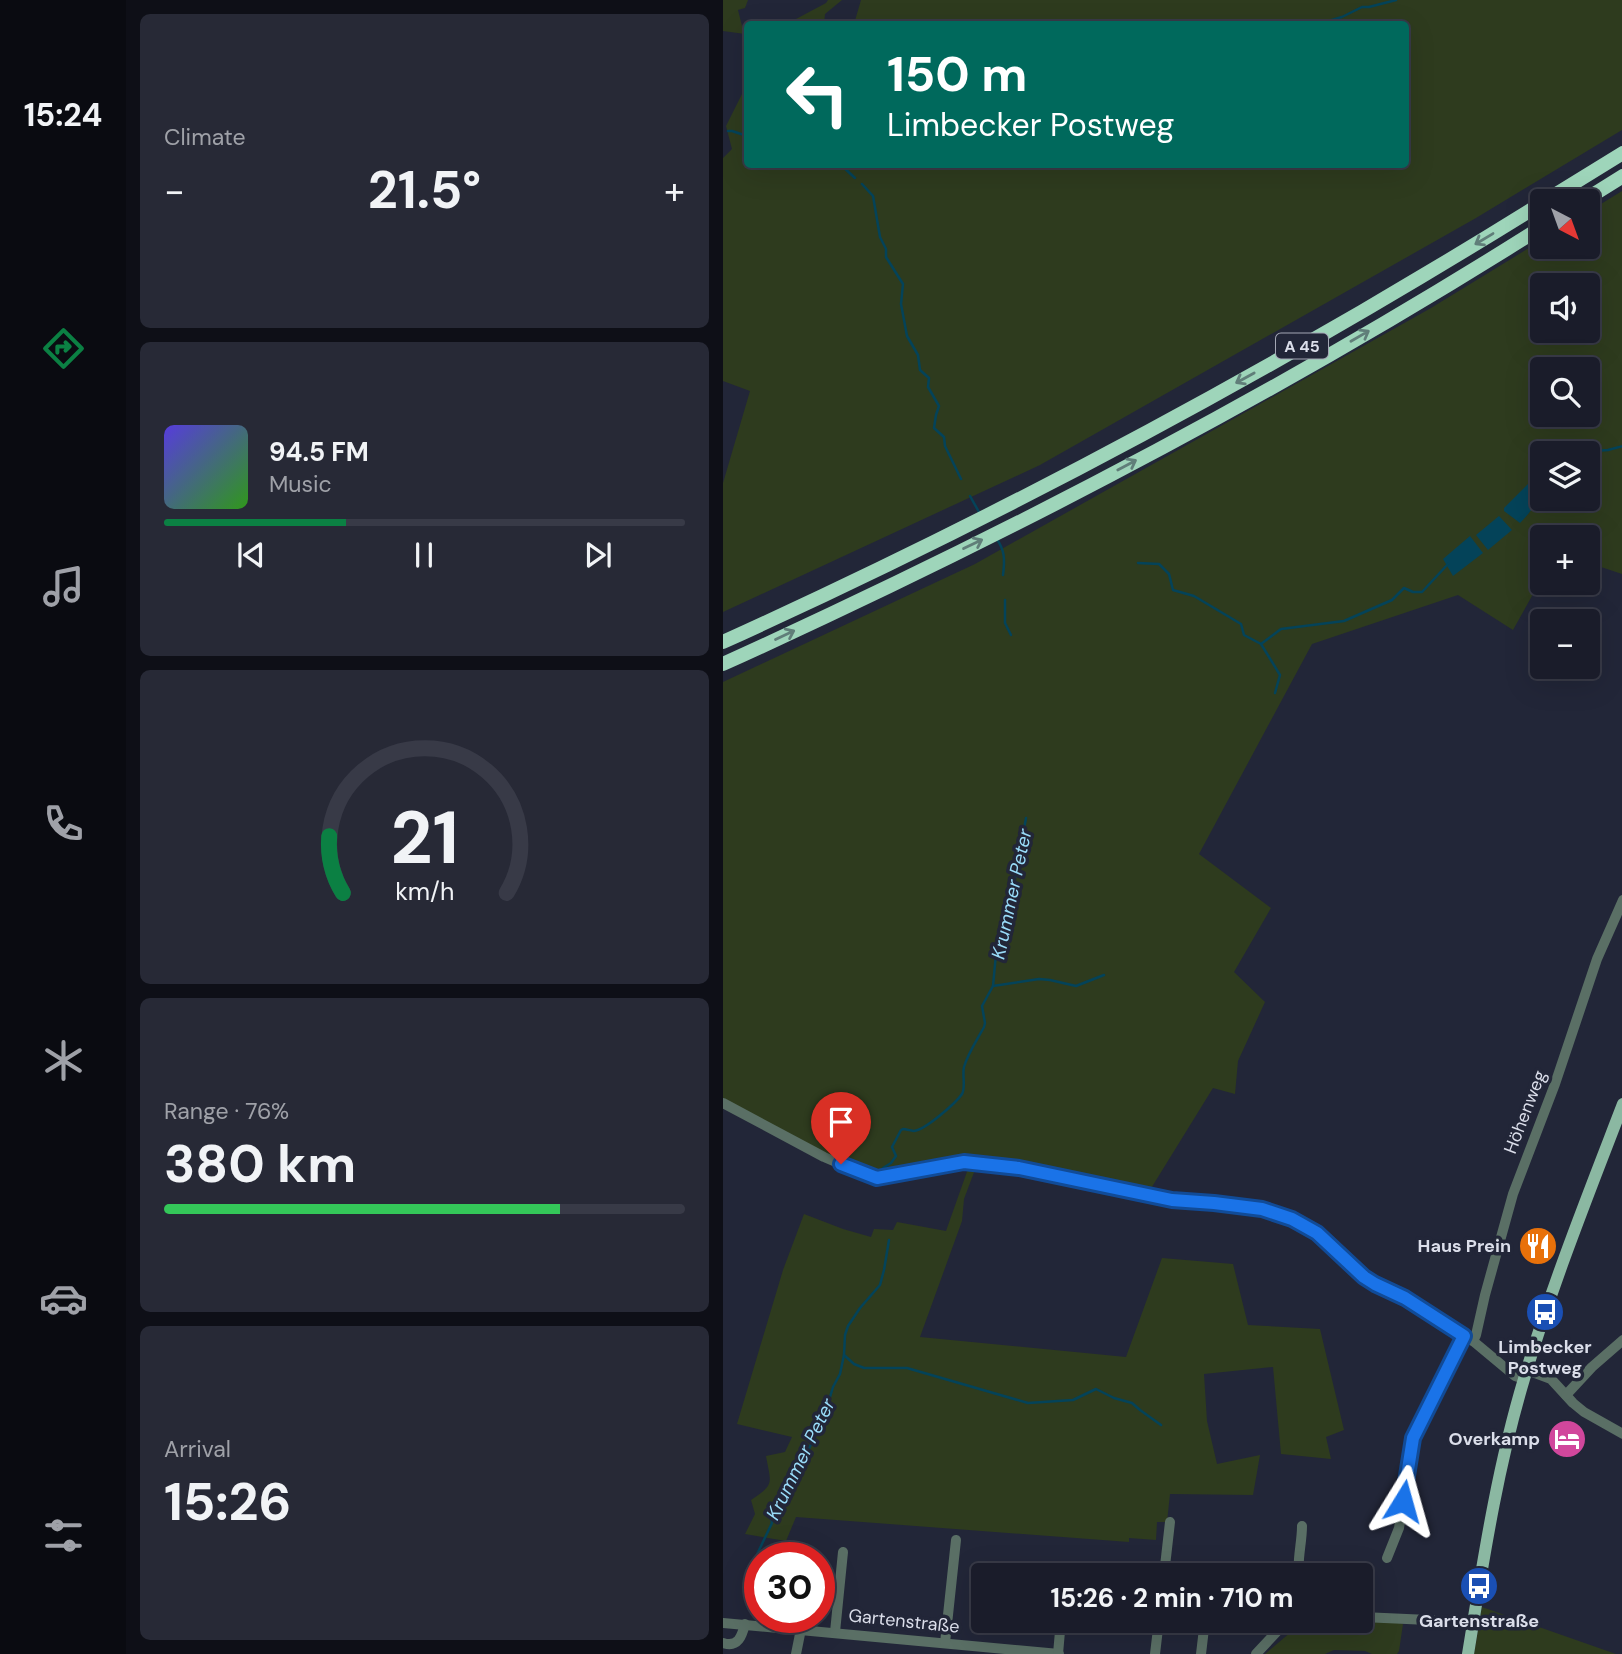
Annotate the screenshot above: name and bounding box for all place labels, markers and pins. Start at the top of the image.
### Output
pin [811,1092,871,1164]
restaurant icon: Haus Prein [1517,1225,1559,1267]
place label: Haus Prein [1418,1234,1511,1258]
bus stop icon: Limbecker Postweg [1524,1291,1566,1333]
place label: Limbecker Postweg [1498,1335,1592,1380]
hotel icon: Overkamp [1546,1418,1588,1460]
place label: Overkamp [1449,1427,1540,1451]
bus stop icon: Gartenstraße [1458,1565,1500,1607]
place label: Gartenstraße [1419,1609,1539,1633]

